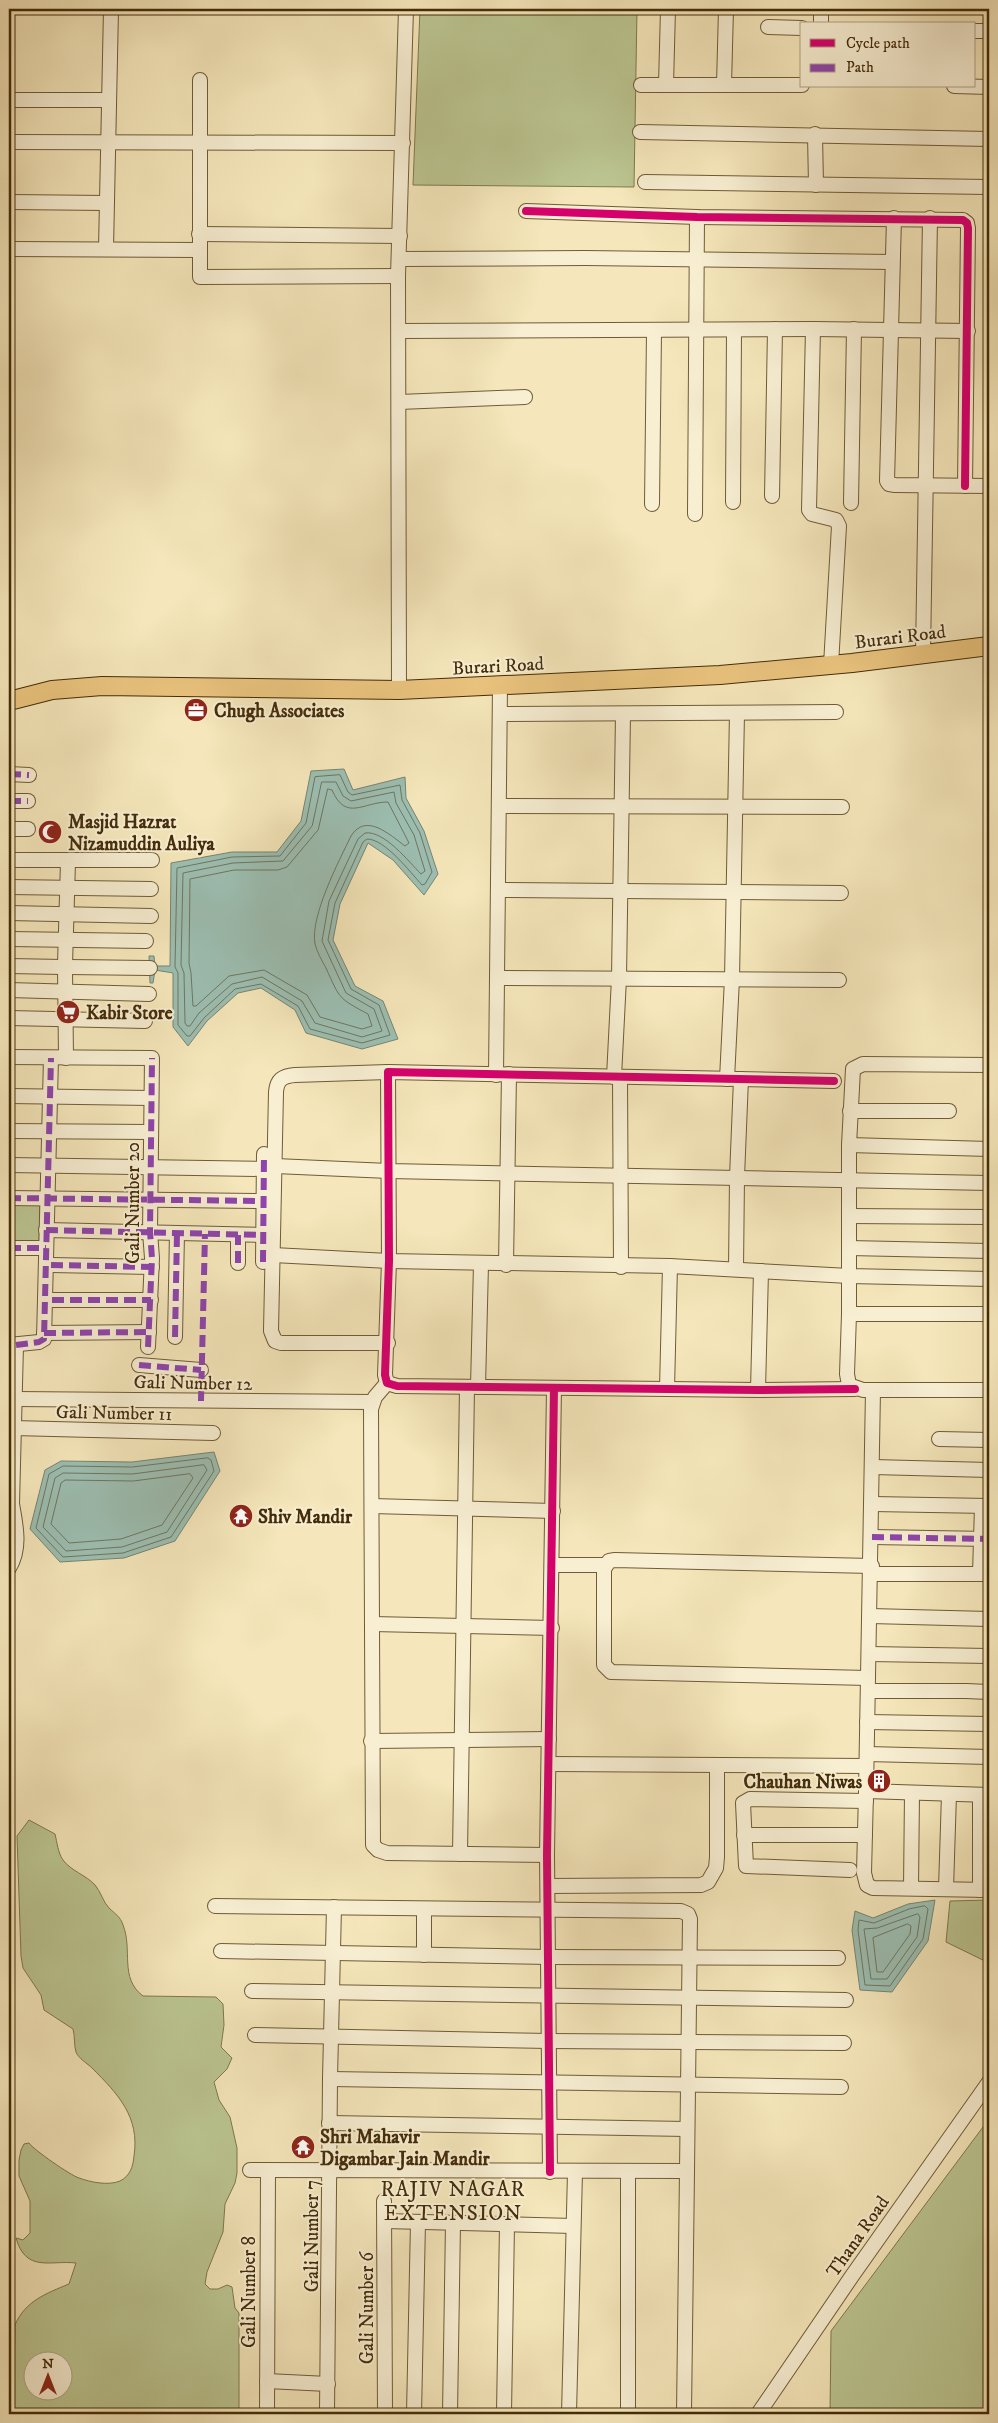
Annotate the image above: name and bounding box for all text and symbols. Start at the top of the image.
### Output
legend [800,22,976,88]
text: Cycle path [846,34,910,53]
text: Path [846,58,874,77]
street label: Burari Road [853,620,948,654]
street label: Burari Road [452,653,545,680]
office icon: Chugh Associates [183,697,209,723]
place label: Chugh Associates [214,700,345,723]
place label: Masjid Hazrat Nizamuddin Auliya [68,811,215,856]
mosque icon: Masjid Hazrat Nizamuddin Auliya [37,819,63,845]
supermarket icon: Kabir Store [55,999,81,1025]
place label: Kabir Store [86,1002,173,1025]
street label: Gali Number 20 [122,1142,145,1264]
street label: Gali Number 12 [133,1371,253,1396]
street label: Gali Number 11 [56,1401,172,1426]
temple icon: Shiv Mandir [228,1503,254,1529]
place label: Shiv Mandir [258,1506,353,1529]
building icon: Chauhan Niwas [866,1768,892,1794]
place label: Chauhan Niwas [744,1771,863,1794]
place label: Shri Mahavir Digambar Jain Mandir [320,2126,491,2171]
temple icon: Shri Mahavir Digambar Jain Mandir [290,2134,316,2160]
district label: RAJIV NAGAR EXTENSION [381,2177,525,2227]
street label: Gali Number 7 [301,2180,324,2292]
street label: Thana Road [822,2191,895,2282]
street label: Gali Number 8 [238,2236,261,2348]
street label: Gali Number 6 [356,2251,379,2364]
north arrow [22,2350,72,2400]
text: N [42,2355,54,2373]

